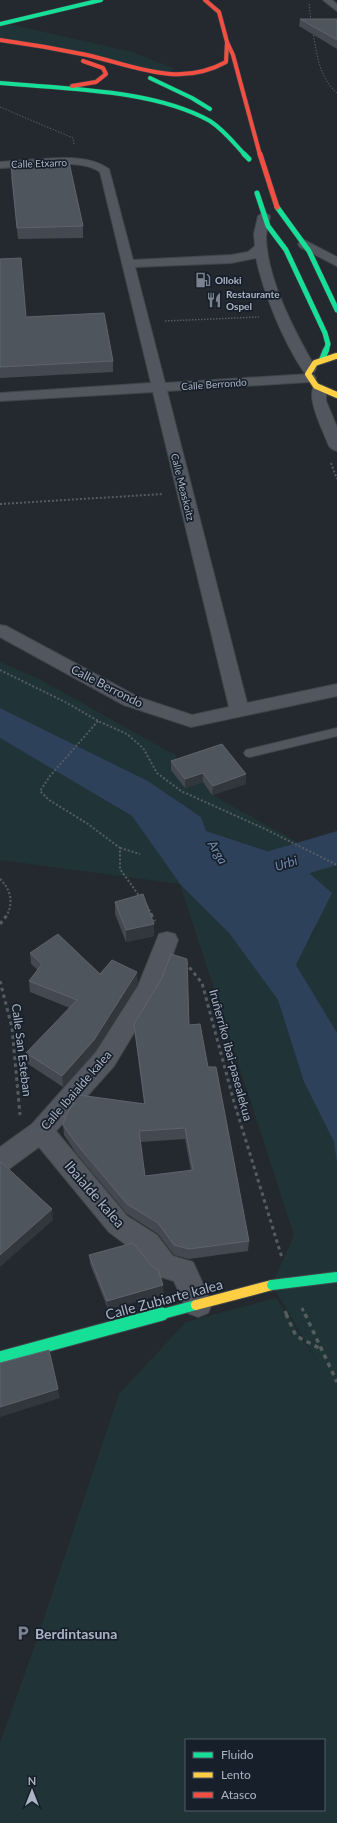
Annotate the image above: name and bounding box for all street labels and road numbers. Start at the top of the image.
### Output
street label: Calle Etxarro [11,156,68,170]
street label: Calle Berrondo [181,376,247,392]
street label: Calle Measkoitz [169,452,197,522]
street label: Calle Berrondo [69,661,146,711]
street label: Iruñerriko ibai-pasealekua [206,988,256,1122]
street label: Calle San Esteban [9,1003,35,1097]
street label: Calle Ibaialde kalea [38,1047,114,1133]
street label: Ibaialde kalea [61,1157,129,1231]
street label: Calle Zubiarte kalea [103,1275,225,1323]

